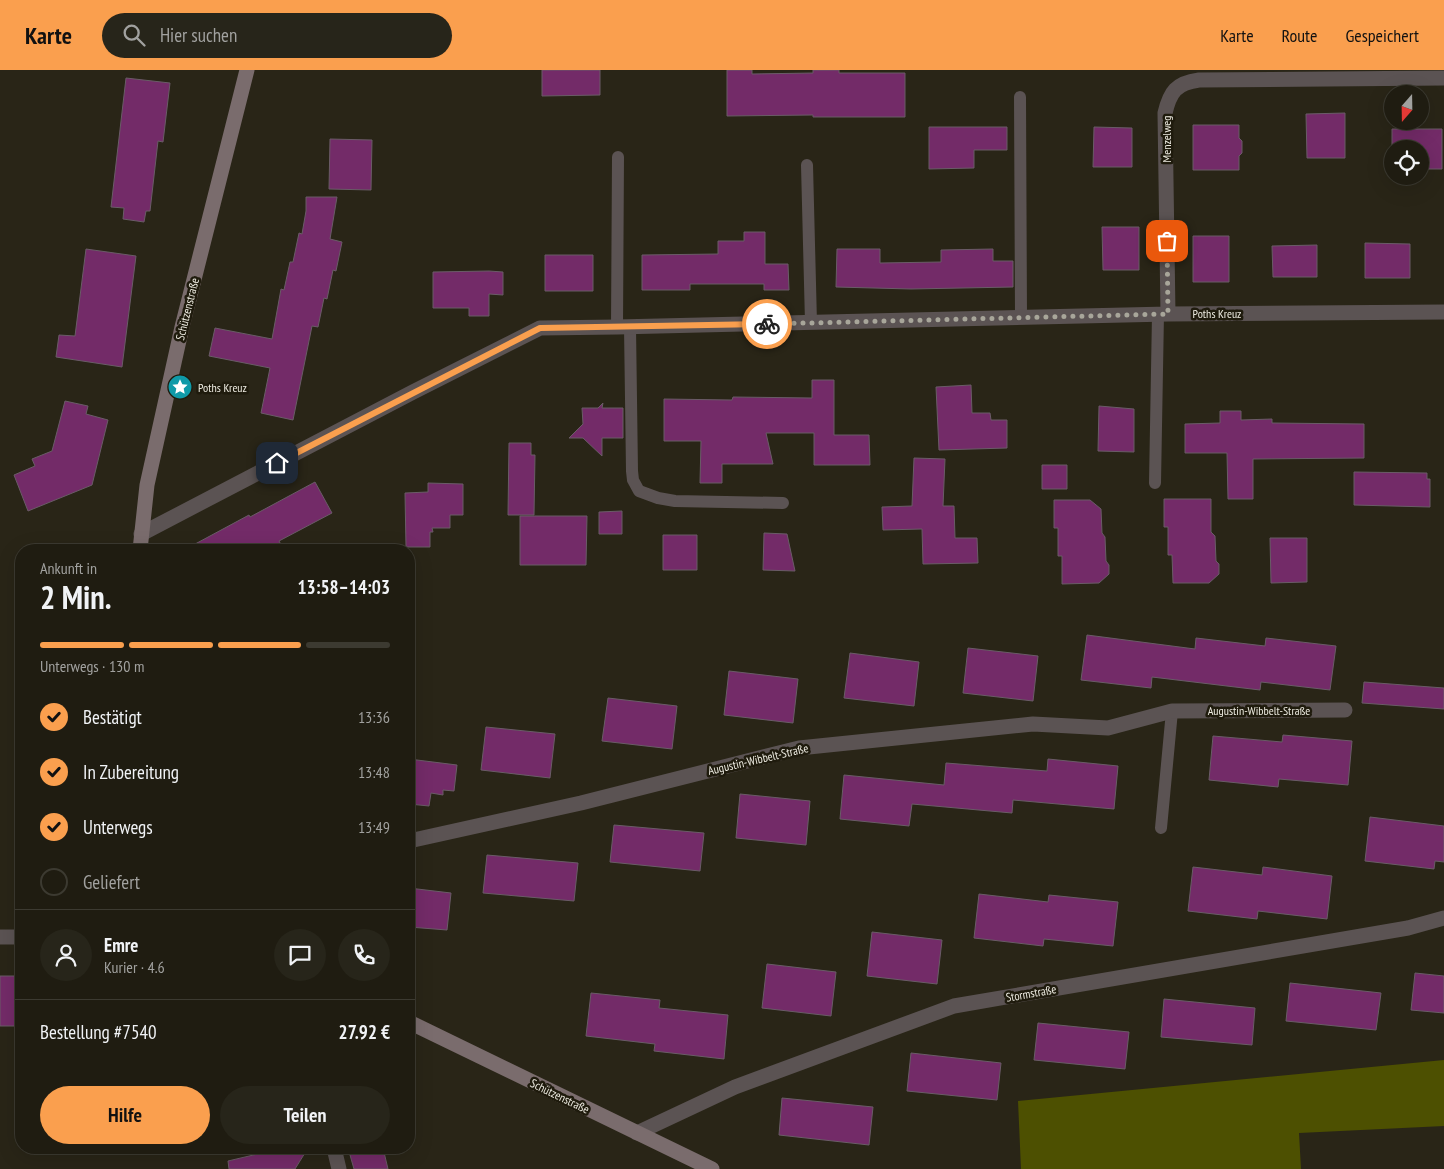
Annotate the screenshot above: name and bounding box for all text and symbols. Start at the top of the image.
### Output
search box [102,13,452,58]
text: Karte [25,20,72,51]
icon: search [120,21,148,49]
text: Hier suchen [160,23,237,47]
text: Karte [1220,24,1254,47]
text: Route [1282,24,1317,47]
text: Gespeichert [1345,24,1419,47]
north arrow [1384,85,1429,130]
map controls [1384,85,1429,185]
street label: Menzelweg [1159,116,1174,162]
button: locate [1384,140,1429,185]
pin [1146,220,1188,262]
icon: bag [1153,227,1181,255]
street label: Schützenstraße [172,276,202,342]
courier [742,299,792,349]
street label: Poths Kreuz [1193,306,1241,321]
icon: bike [753,310,781,338]
place icon: Poths Kreuz [167,374,193,400]
place label: Poths Kreuz [198,380,247,395]
pin [256,442,298,484]
icon: home [263,449,291,477]
text: Ankunft in [40,558,97,578]
text: 13:58–14:03 [297,575,390,599]
text: 2 Min. [40,576,111,618]
text: Unterwegs · 130 m [40,656,144,676]
icon: check [40,703,68,731]
street label: Augustin-Wibbelt-Straße [1208,703,1310,718]
text: Bestätigt [83,705,142,729]
text: 13:36 [358,707,390,727]
street label: Augustin-Wibbelt-Straße [706,740,810,778]
icon: check [40,758,68,786]
text: In Zubereitung [83,760,179,784]
text: 13:48 [358,762,390,782]
icon: check [40,813,68,841]
text: Unterwegs [83,815,153,839]
text: 13:49 [358,817,390,837]
text: Geliefert [83,870,140,894]
button: person [40,929,92,981]
button: chat [274,929,326,981]
button: phone [338,929,390,981]
text: Emre [104,933,138,957]
text: Kurier · 4.6 [104,957,165,977]
street label: Stormstraße [1005,981,1057,1005]
text: Bestellung #7540 [40,1020,157,1044]
text: 27.92 € [339,1020,390,1044]
street label: Schützenstraße [528,1075,592,1117]
button: Hilfe [40,1086,210,1144]
button: Teilen [220,1086,390,1144]

